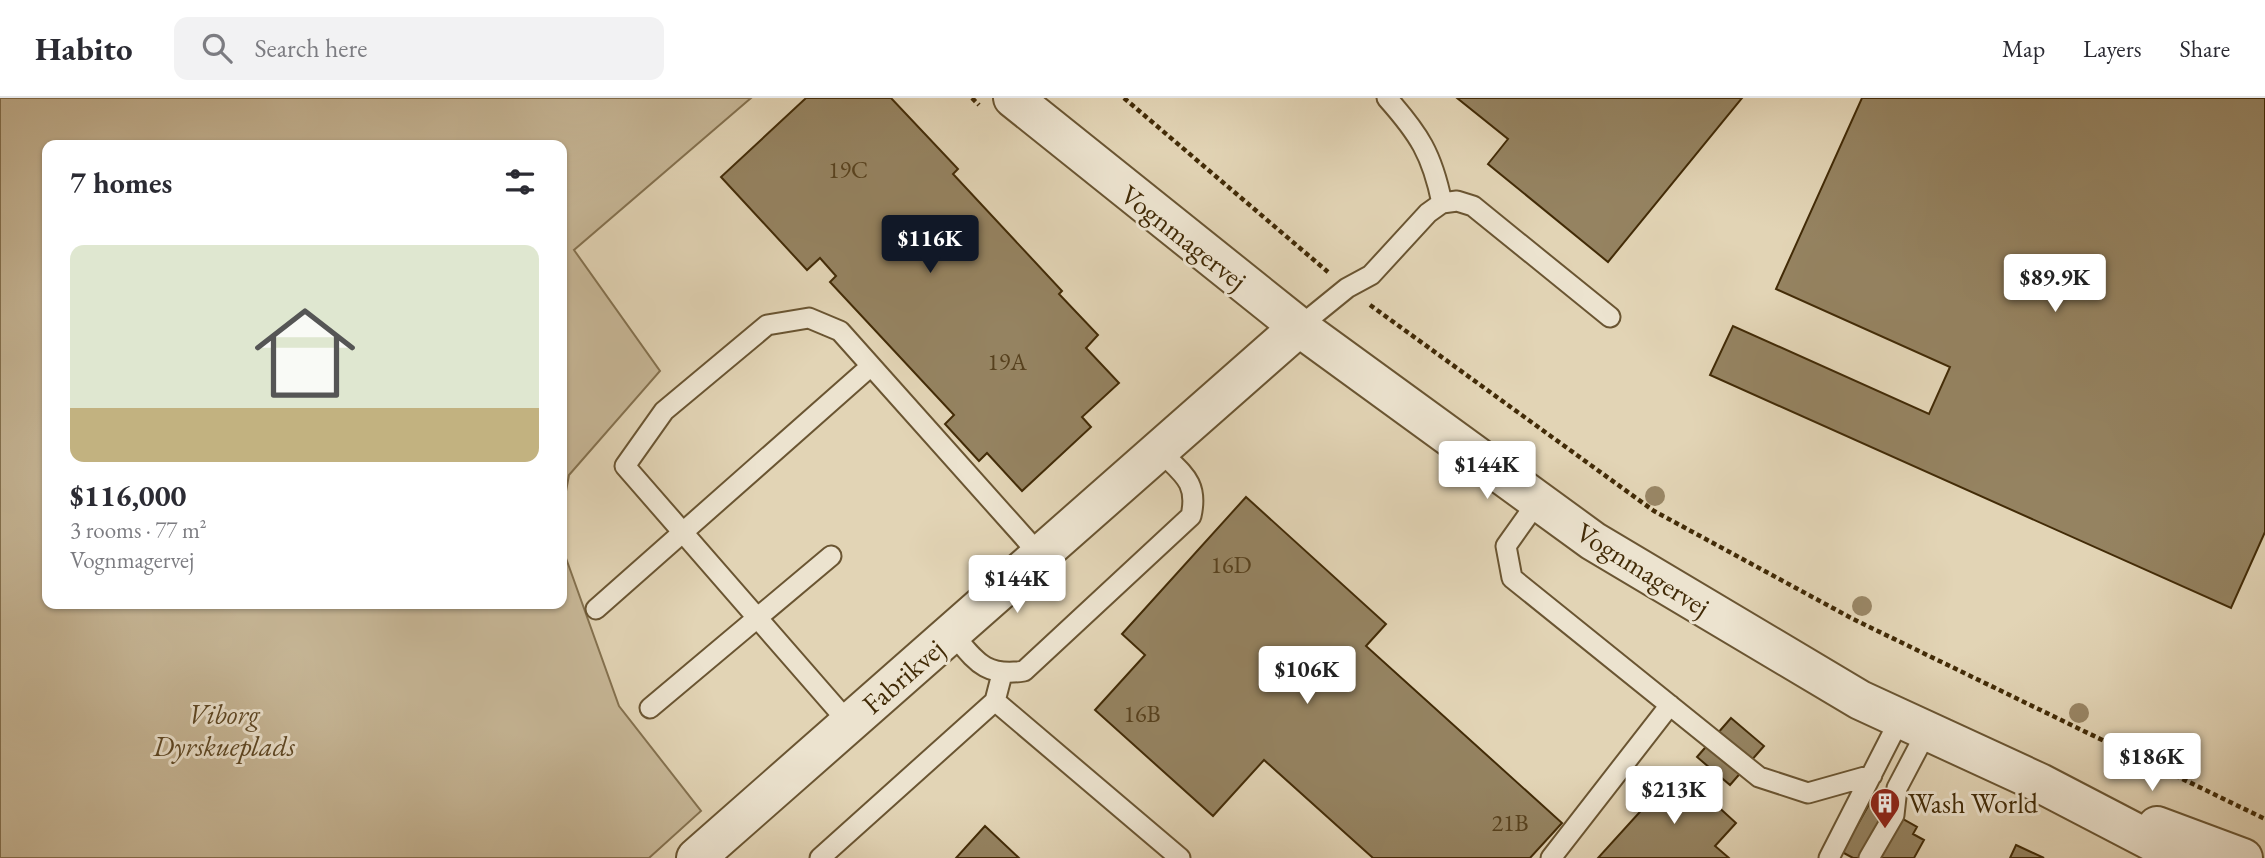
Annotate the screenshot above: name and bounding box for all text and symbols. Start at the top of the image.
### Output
search box [174,17,664,80]
text: Habito [35,27,132,70]
icon: search [198,29,236,67]
text: Search here [254,31,367,65]
text: Map [2002,33,2045,64]
text: Layers [2083,33,2142,64]
text: Share [2180,33,2230,64]
house number: 19C [828,154,868,185]
text: 7 homes [70,163,172,202]
icon: filters [501,163,539,201]
street label: Vognmagervej [1113,176,1255,298]
pin: $116K [881,216,979,275]
text: $116K [898,223,962,253]
pin: $89.9K [1998,254,2112,314]
text: $89.9K [2020,262,2090,292]
icon: home [242,290,368,416]
house number: 19A [987,346,1027,377]
pin: $144K [1438,442,1536,501]
text: $144K [1455,449,1519,479]
text: $116,000 [70,476,186,515]
street label: Vognmagervej [1569,514,1717,624]
text: 3 rooms · 77 m² [70,515,207,545]
text: Vognmagervej [70,545,194,575]
house number: 16D [1210,549,1252,580]
pin: $144K [968,556,1066,615]
text: $144K [985,563,1049,593]
street label: Fabrikvej [854,631,952,721]
pin: $106K [1258,646,1356,706]
text: $106K [1275,654,1339,684]
park label: Viborg Dyrskueplads [152,696,295,764]
house number: 16B [1123,698,1161,729]
pin: $186K [2103,734,2201,793]
text: $186K [2120,741,2184,771]
pin: $213K [1625,766,1723,826]
text: $213K [1642,774,1706,804]
place label: Wash World [1908,785,2039,821]
building icon: Wash World [1868,786,1902,830]
house number: 21B [1491,807,1529,838]

